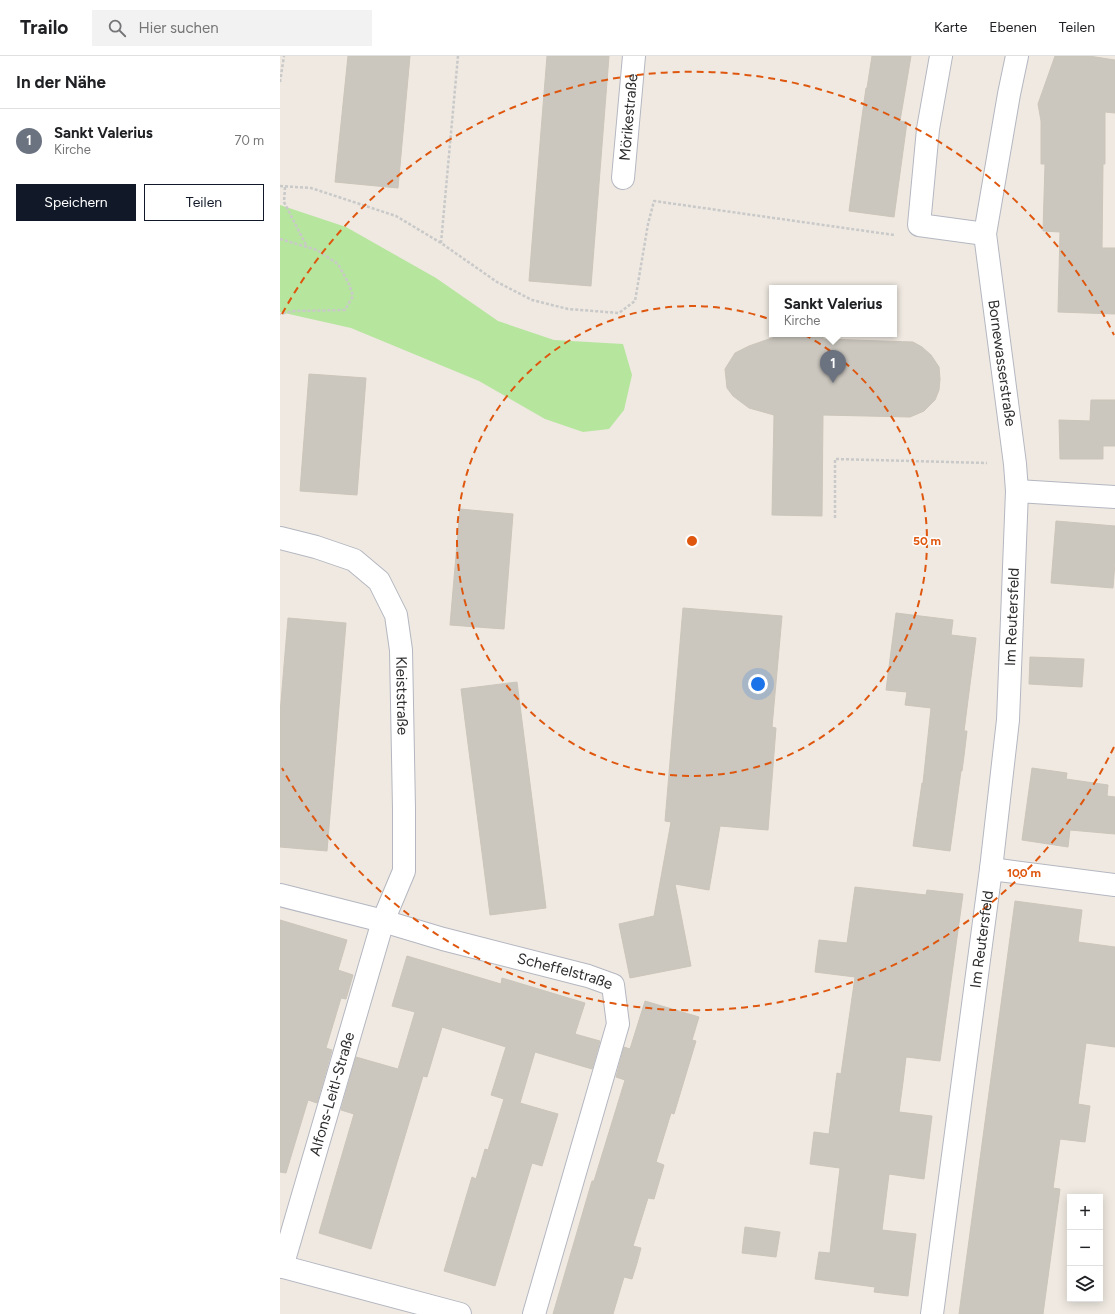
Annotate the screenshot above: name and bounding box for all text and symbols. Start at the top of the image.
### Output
search box [92,10,372,46]
text: Trailo [20,16,68,39]
icon: search [106,17,128,39]
text: Hier suchen [138,19,219,37]
text: Karte [934,19,967,36]
text: Ebenen [989,19,1037,36]
text: Teilen [1059,19,1095,36]
text: In der Nähe [16,72,106,92]
street label: Mörikestraße [616,73,641,162]
text: Sankt Valerius [54,124,153,142]
text: 1 [26,133,32,148]
text: 70 m [234,133,264,148]
text: Kirche [54,142,91,157]
button: Speichern [16,184,136,221]
button: Teilen [144,184,264,221]
popup [769,285,897,337]
text: Sankt Valerius [784,295,882,313]
street label: Bornewasserstraße [984,298,1020,428]
text: Kirche [784,313,820,328]
pin: 1 [820,350,846,383]
centre of rings [685,534,699,548]
text: 50 m [913,534,941,548]
street label: Im Reutersfeld [1001,567,1023,666]
street label: Kleiststraße [392,656,412,735]
your location [748,674,768,694]
text: 100 m [1007,866,1041,880]
street label: Im Reutersfeld [966,889,997,989]
street label: Scheffelstraße [515,949,615,993]
street label: Alfons-Leitl-Straße [306,1030,358,1158]
map controls [1067,1194,1103,1302]
button: + [1067,1194,1103,1230]
button: − [1067,1230,1103,1266]
button: layers [1067,1266,1103,1302]

